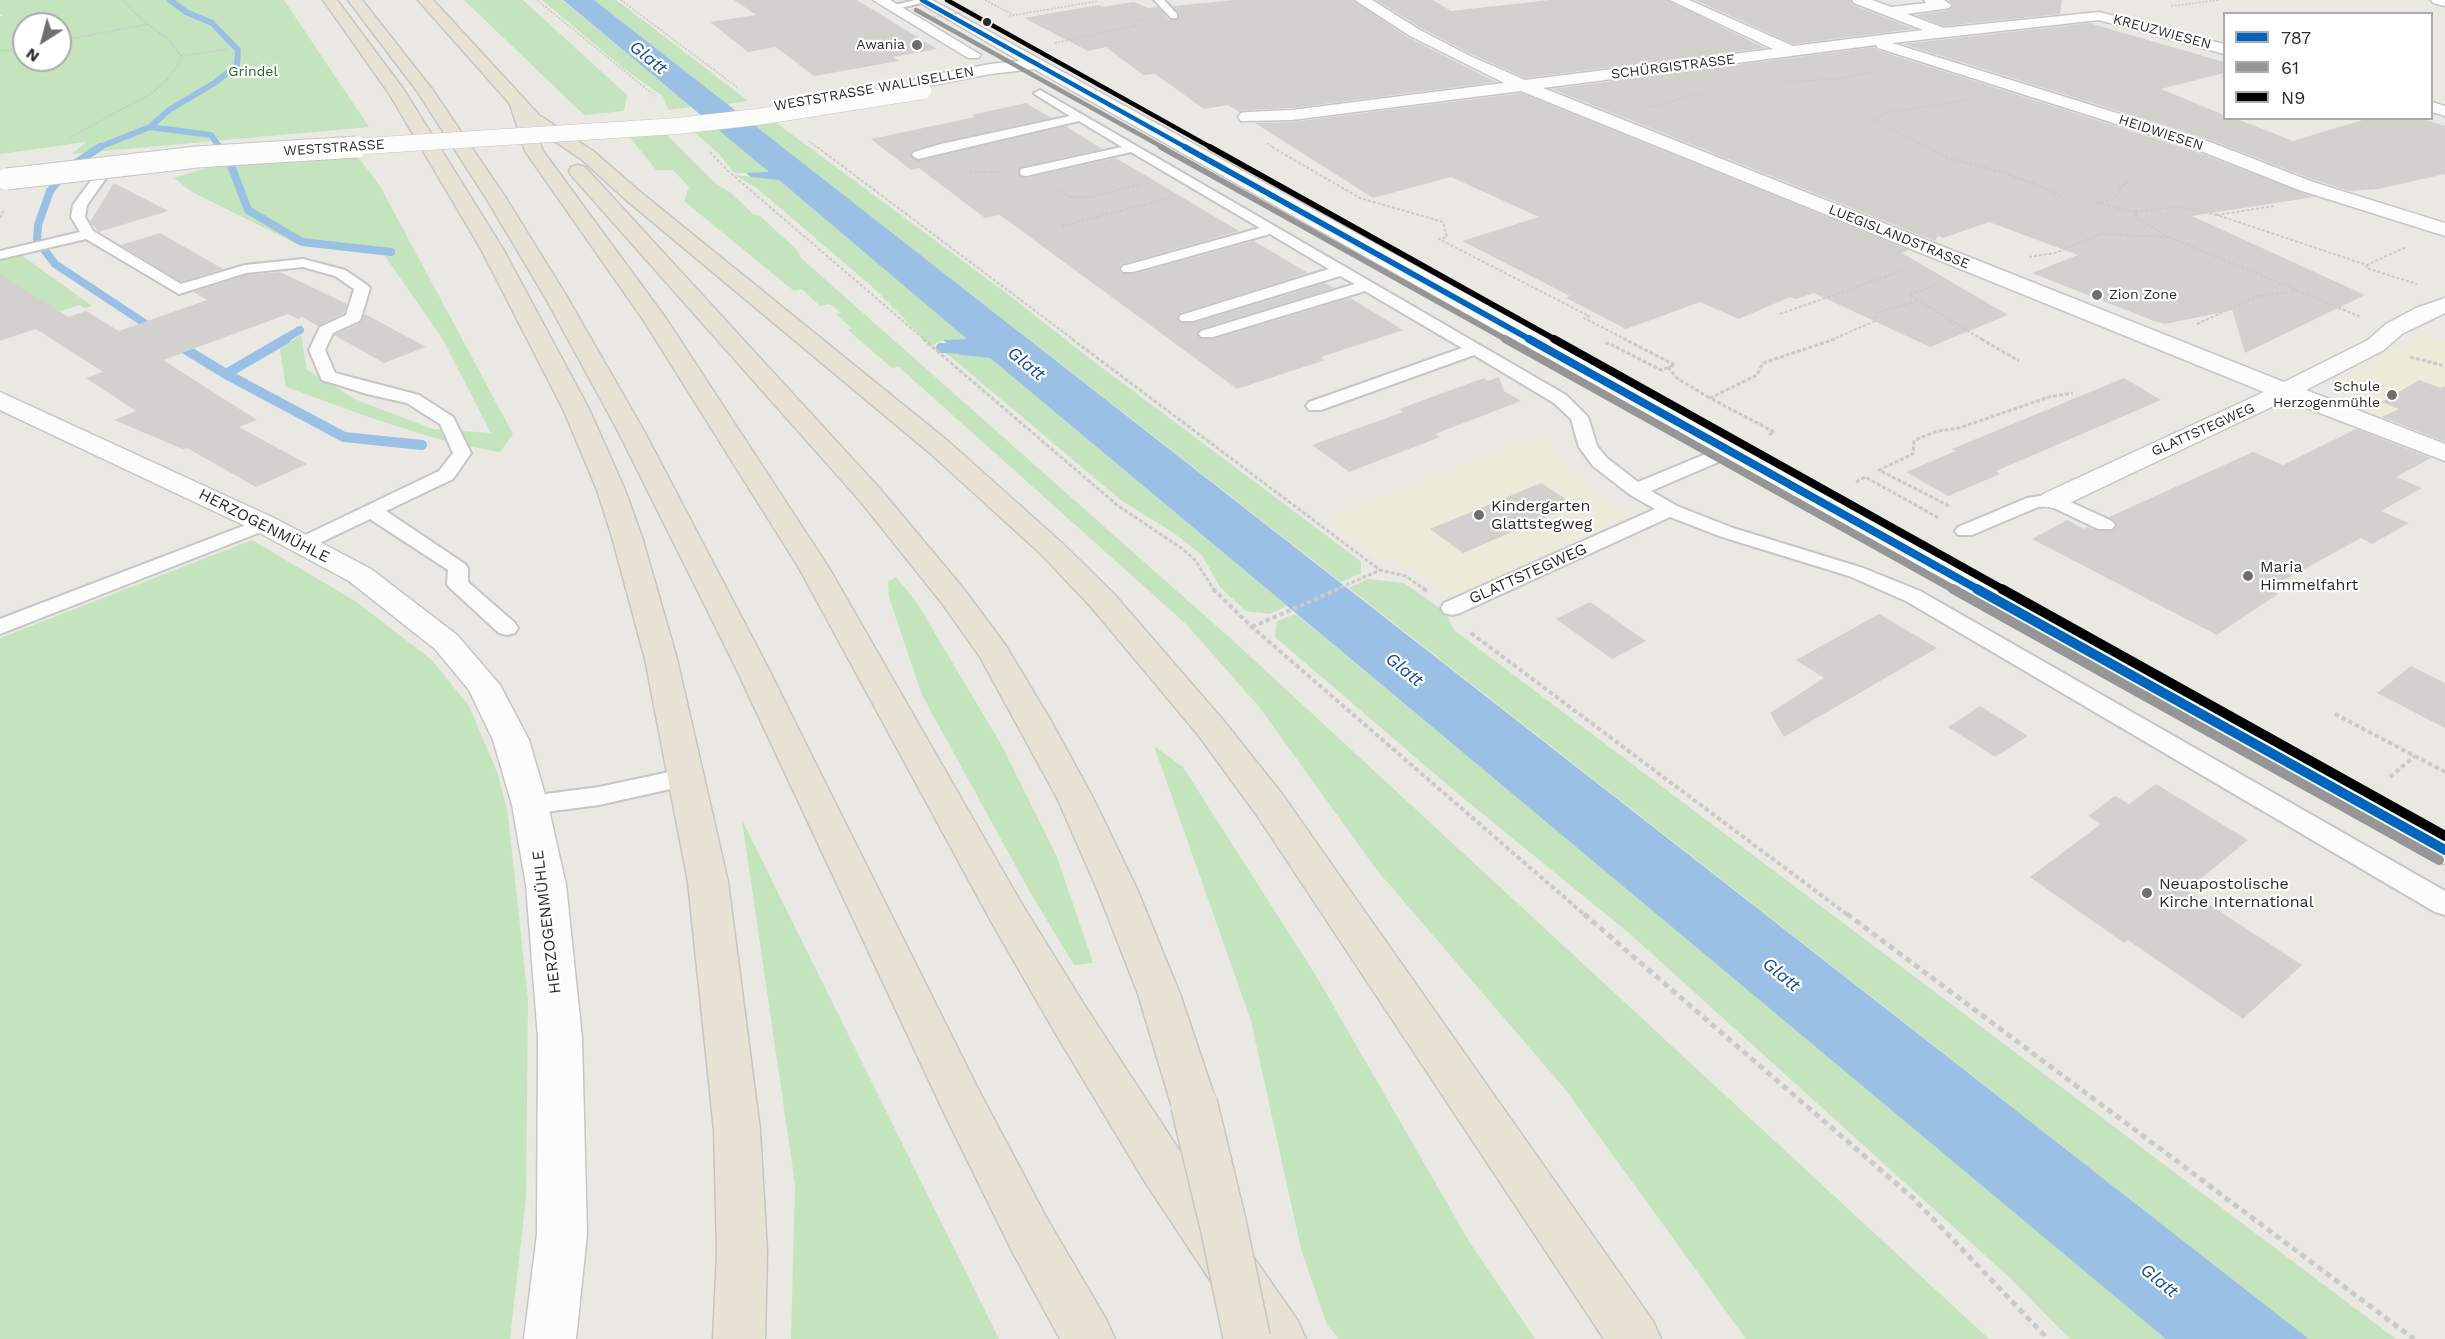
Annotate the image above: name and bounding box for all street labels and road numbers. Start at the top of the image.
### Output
street label: KREUZWIESEN [2111,11,2213,53]
street label: SCHÜRGISTRASSE [1610,51,1736,83]
street label: WESTSTRASSE WALLISELLEN [773,63,975,115]
street label: HEIDWIESEN [2117,111,2205,155]
street label: WESTSTRASSE [283,136,385,160]
street label: LUEGISLANDSTRASSE [1826,201,1972,273]
street label: GLATTSTEGWEG [2149,400,2257,460]
street label: HERZOGENMÜHLE [195,485,333,567]
street label: GLATTSTEGWEG [1466,539,1590,609]
street label: HERZOGENMÜHLE [529,849,565,995]

